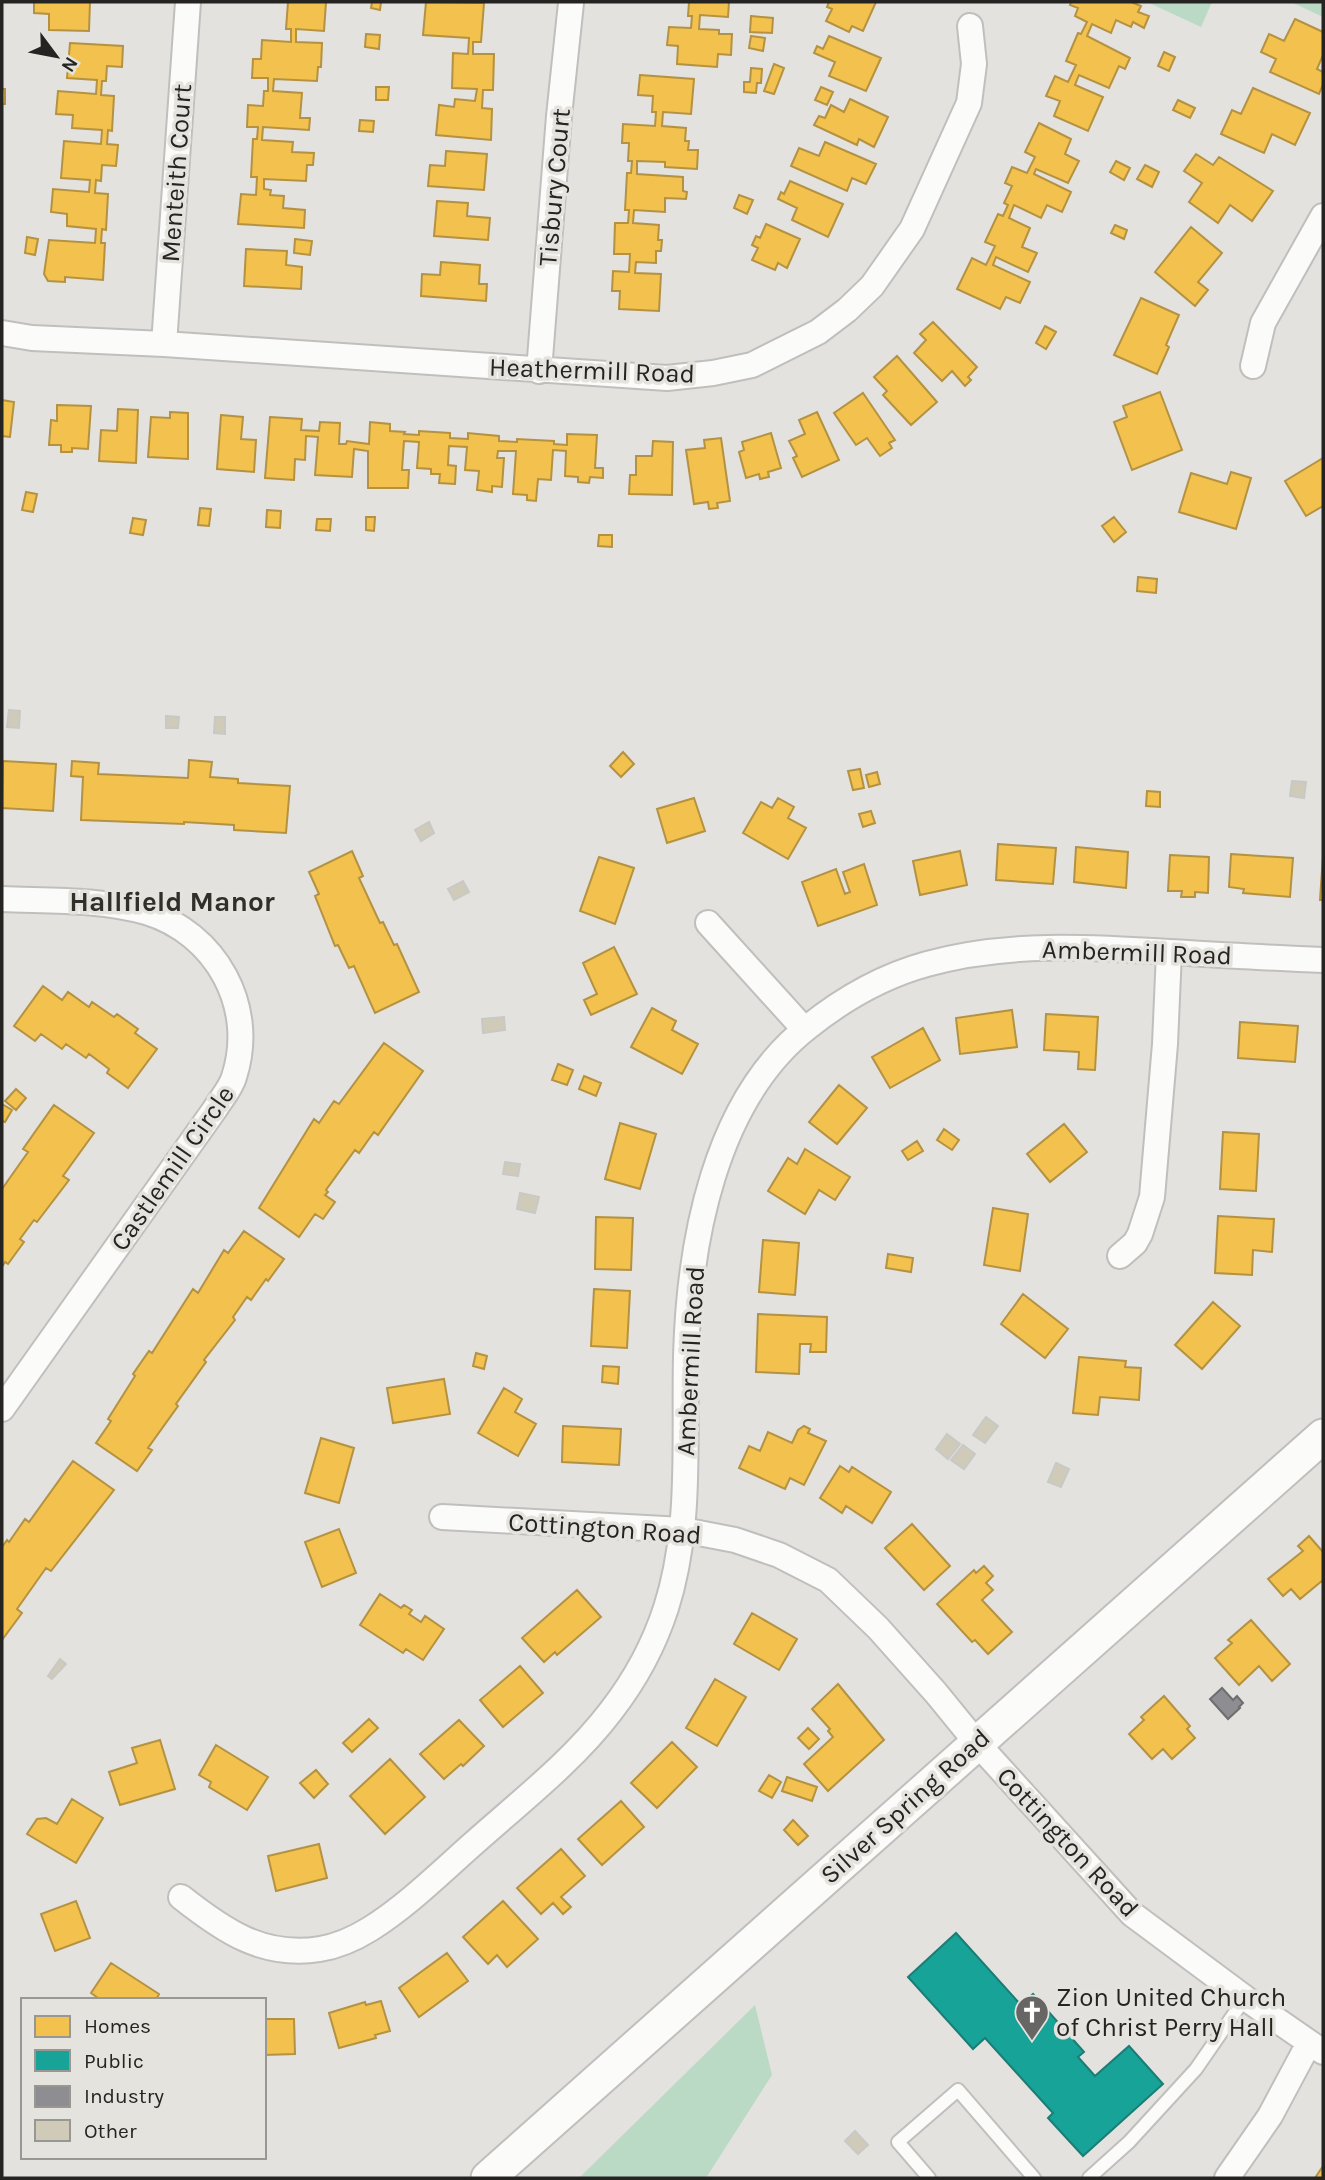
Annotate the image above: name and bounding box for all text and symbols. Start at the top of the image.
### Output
north arrow [21,21,91,91]
text: N [57,53,83,76]
street label: Menteith Court [155,83,198,263]
street label: Tisbury Court [532,107,577,267]
street label: Heathermill Road [489,351,695,390]
district label: Hallfield Manor [69,885,275,918]
street label: Ambermill Road [1041,934,1233,971]
street label: Castlemill Circle [104,1080,241,1257]
street label: Ambermill Road [670,1265,711,1457]
street label: Cottington Road [507,1506,703,1551]
street label: Silver Spring Road [814,1722,996,1891]
street label: Cottington Road [990,1761,1145,1924]
place label: Zion United Church of Christ Perry Hall [1056,1982,1286,2043]
church icon: Zion United Church of Christ Perry Hall [1013,1993,1051,2042]
legend [21,1998,266,2159]
text: Homes [84,2014,151,2038]
text: Public [84,2049,144,2073]
text: Industry [84,2084,164,2108]
text: Other [84,2119,137,2143]

